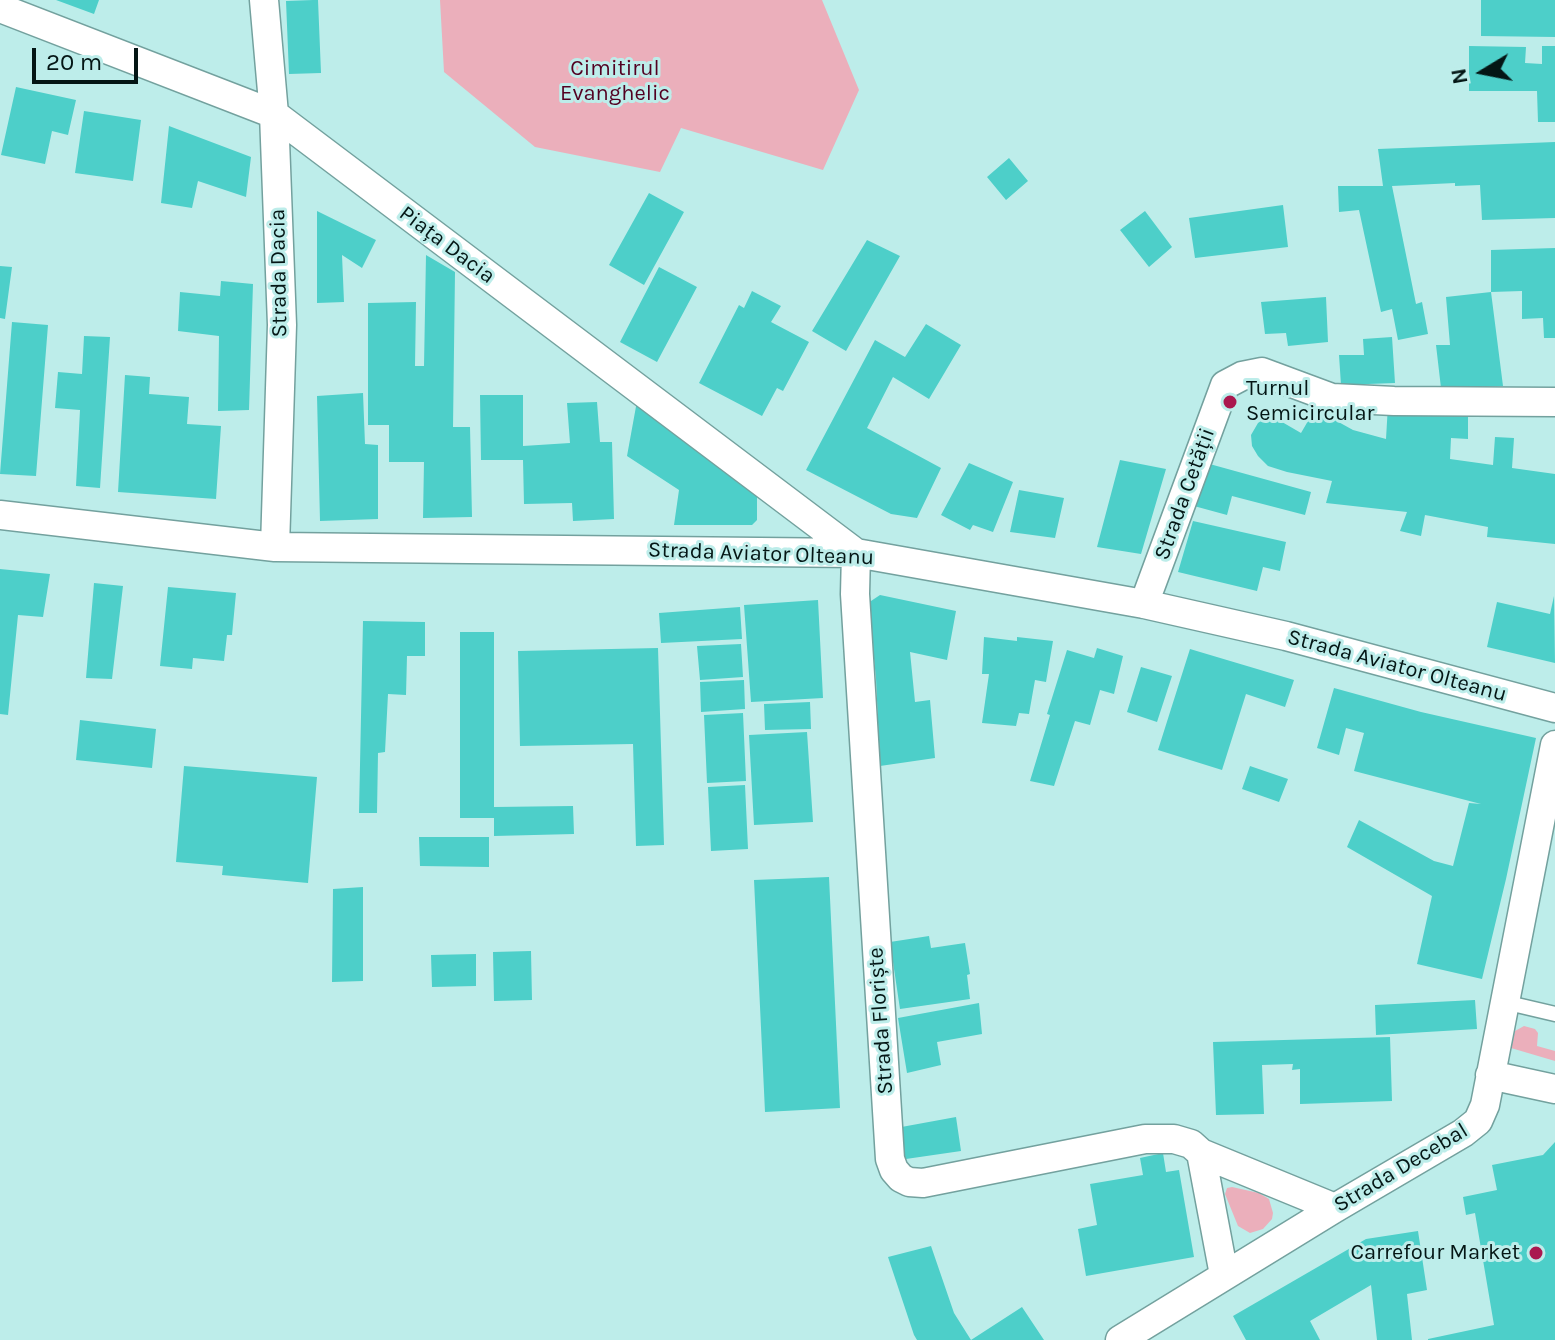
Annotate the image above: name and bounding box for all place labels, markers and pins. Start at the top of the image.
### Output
place label: Turnul Semicircular [1246,376,1374,428]
marker: Turnul Semicircular [1221,393,1239,411]
place label: Carrefour Market [1350,1240,1520,1266]
marker: Carrefour Market [1527,1244,1545,1262]

